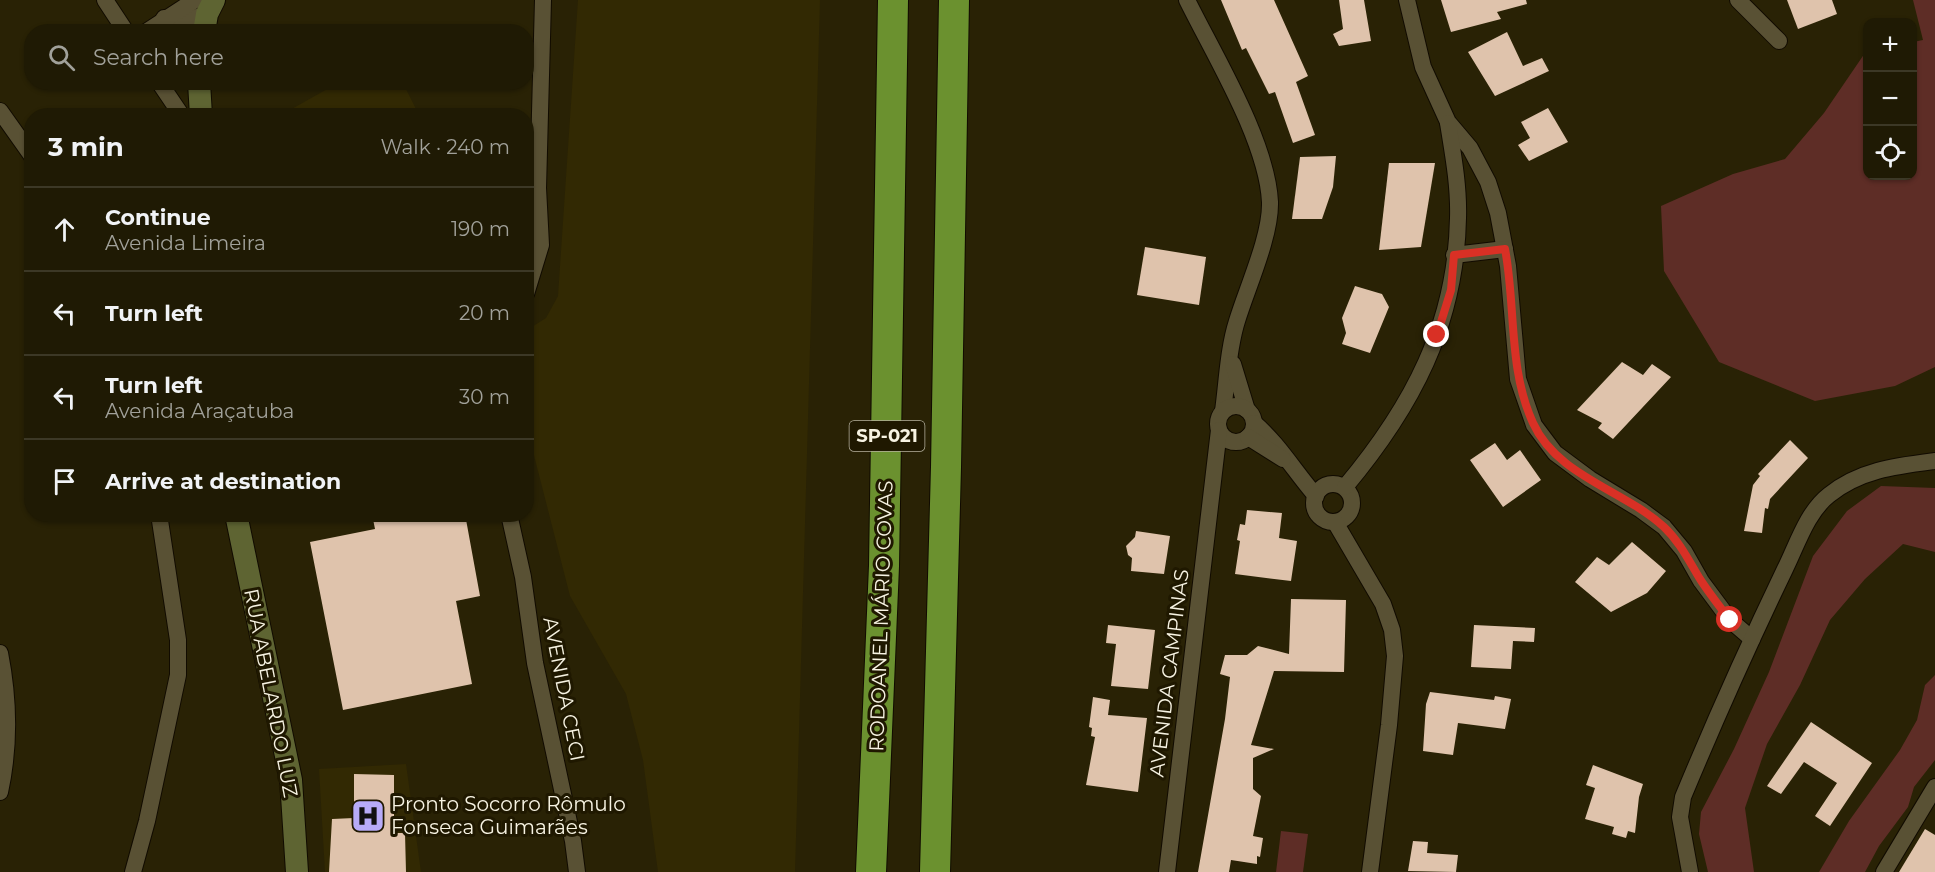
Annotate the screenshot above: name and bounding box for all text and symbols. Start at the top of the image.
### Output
map controls [1863,18,1917,180]
button: + [1863,18,1917,72]
search box [24,24,534,90]
icon: search [45,41,78,74]
text: Search here [93,44,224,71]
button: − [1863,72,1917,126]
button: locate [1863,126,1917,180]
text: 3 min [48,131,124,163]
text: Walk · 240 m [380,135,510,159]
text: Continue [105,204,211,231]
icon: ahead [48,213,81,246]
text: 190 m [451,217,510,241]
text: Avenida Limeira [105,231,266,255]
icon: left [48,297,81,330]
text: Turn left [105,300,203,327]
text: 20 m [459,301,510,325]
route end [1423,321,1449,347]
text: Turn left [105,372,203,399]
icon: left [48,381,81,414]
text: 30 m [459,385,510,409]
text: Avenida Araçatuba [105,399,294,423]
road number: SP-021 [850,421,924,451]
icon: arrive [48,465,81,498]
text: Arrive at destination [105,468,341,495]
street label: RODOANEL MÁRIO COVAS [864,480,898,752]
street label: AVENIDA CAMPINAS [1144,568,1194,778]
street label: RUA ABELARDO LUZ [239,587,303,799]
route start [1716,606,1742,632]
street label: AVENIDA CECI [538,615,590,763]
place label: Pronto Socorro Rômulo Fonseca Guimarães [391,792,626,839]
hospital icon: Pronto Socorro Rômulo Fonseca Guimarães [350,798,386,834]

